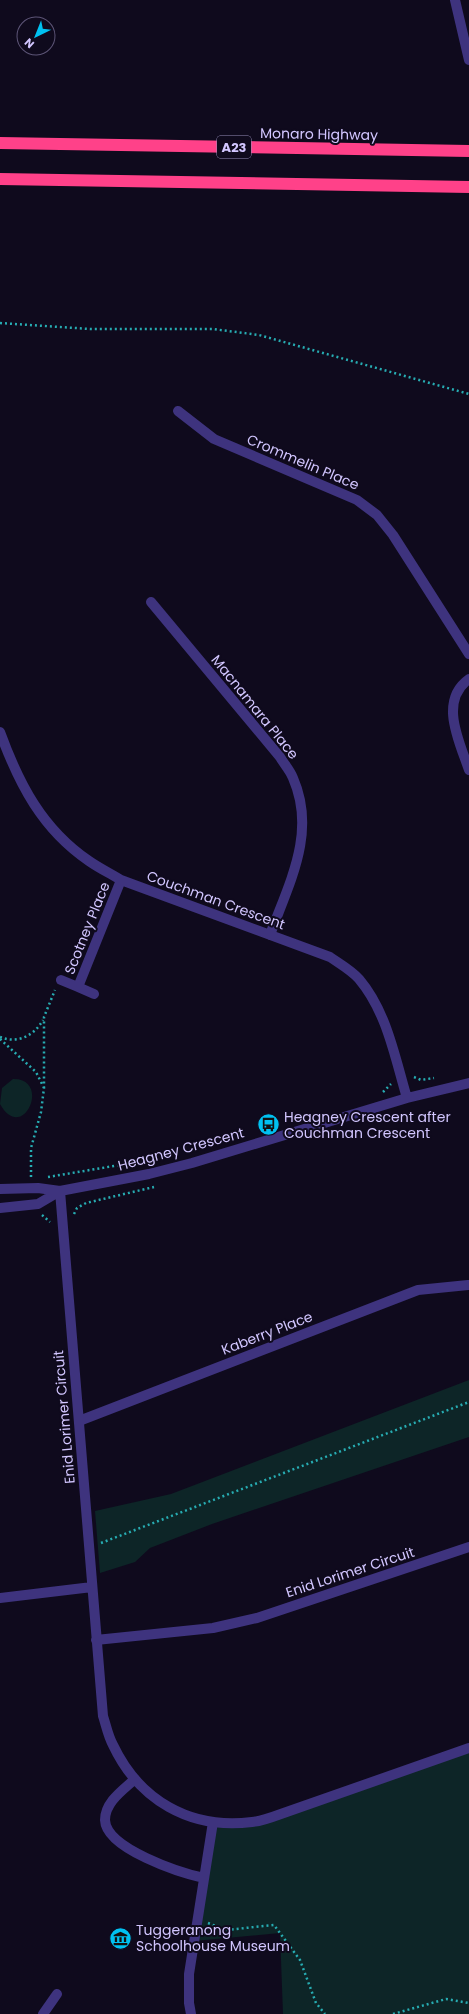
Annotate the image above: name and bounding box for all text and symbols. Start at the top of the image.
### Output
north arrow [16,16,56,56]
text: N [21,35,38,52]
street label: Monaro Highway [260,123,378,145]
road number: A23 [217,136,251,158]
street label: Crommelin Place [244,429,363,495]
street label: Macnamara Place [207,651,304,764]
street label: Couchman Crescent [144,866,288,934]
street label: Scotney Place [59,878,115,977]
place label: Heagney Crescent after Couchman Crescent [284,1107,451,1143]
bus stop icon: Heagney Crescent after Couchman Crescent [255,1112,281,1138]
street label: Heagney Crescent [116,1123,246,1175]
street label: Kaberry Place [218,1306,316,1360]
street label: Enid Lorimer Circuit [48,1349,80,1485]
street label: Enid Lorimer Circuit [283,1542,417,1602]
place label: Tuggeranong Schoolhouse Museum [136,1920,290,1956]
museum icon: Tuggeranong Schoolhouse Museum [108,1925,134,1951]

